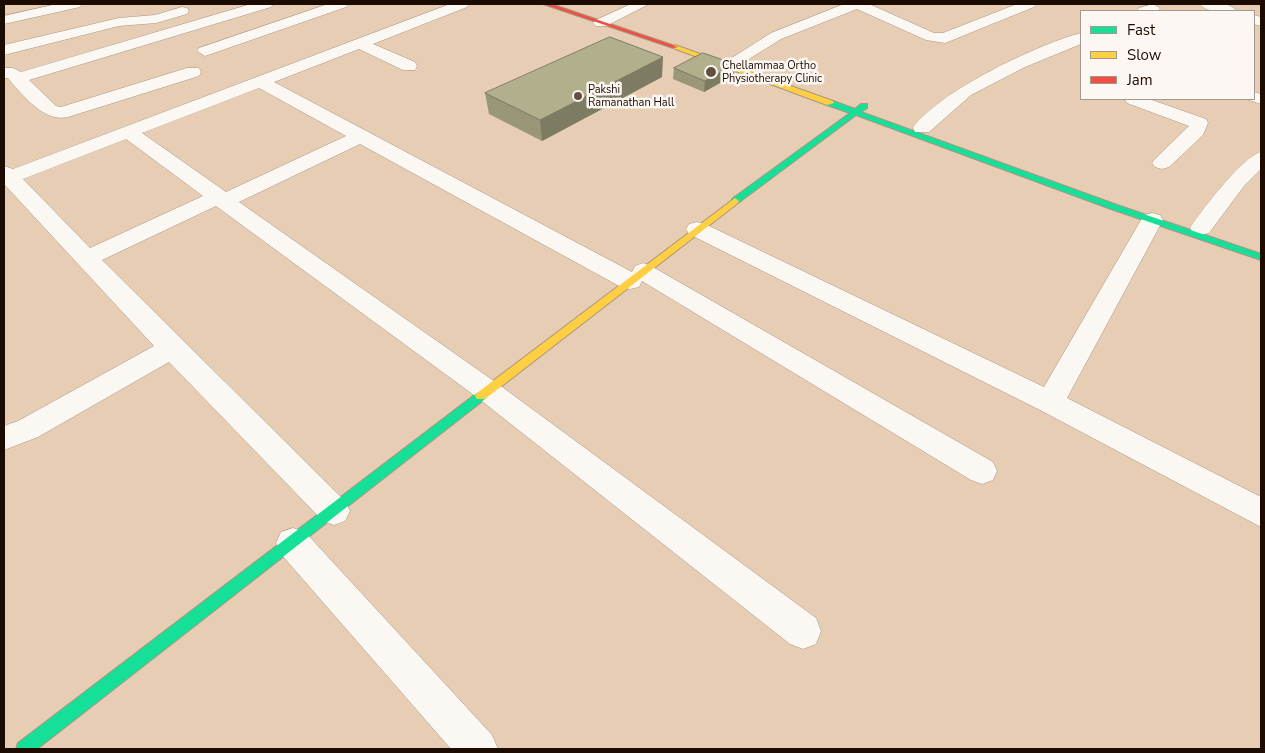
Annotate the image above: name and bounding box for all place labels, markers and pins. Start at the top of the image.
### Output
place label: Chellammaa Ortho Physiotherapy Clinic [722,59,822,85]
marker: Chellammaa Ortho Physiotherapy Clinic [704,65,718,79]
place label: Pakshi Ramanathan Hall [588,83,674,109]
marker: Pakshi Ramanathan Hall [572,90,584,102]

